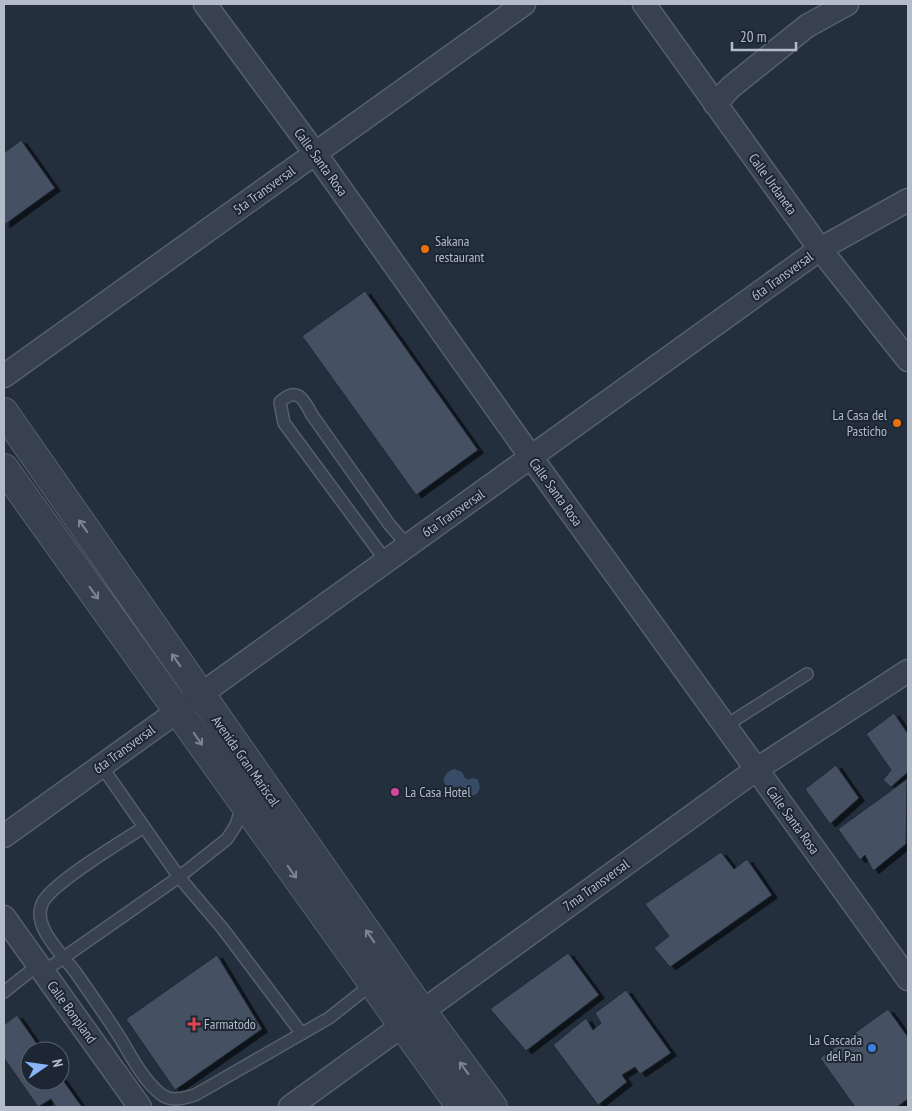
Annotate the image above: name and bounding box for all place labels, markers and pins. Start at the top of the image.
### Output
place label: Sakana restaurant [435,232,484,266]
marker: Sakana restaurant [419,243,431,255]
place label: La Casa del Pasticho [833,406,888,440]
marker: La Casa del Pasticho [891,417,903,429]
place label: La Casa Hotel [405,783,471,801]
marker: La Casa Hotel [389,786,401,798]
place label: Farmatodo [204,1015,256,1033]
marker: Farmatodo [188,1018,200,1030]
place label: La Cascada del Pan [809,1031,862,1065]
marker: La Cascada del Pan [866,1042,878,1054]

